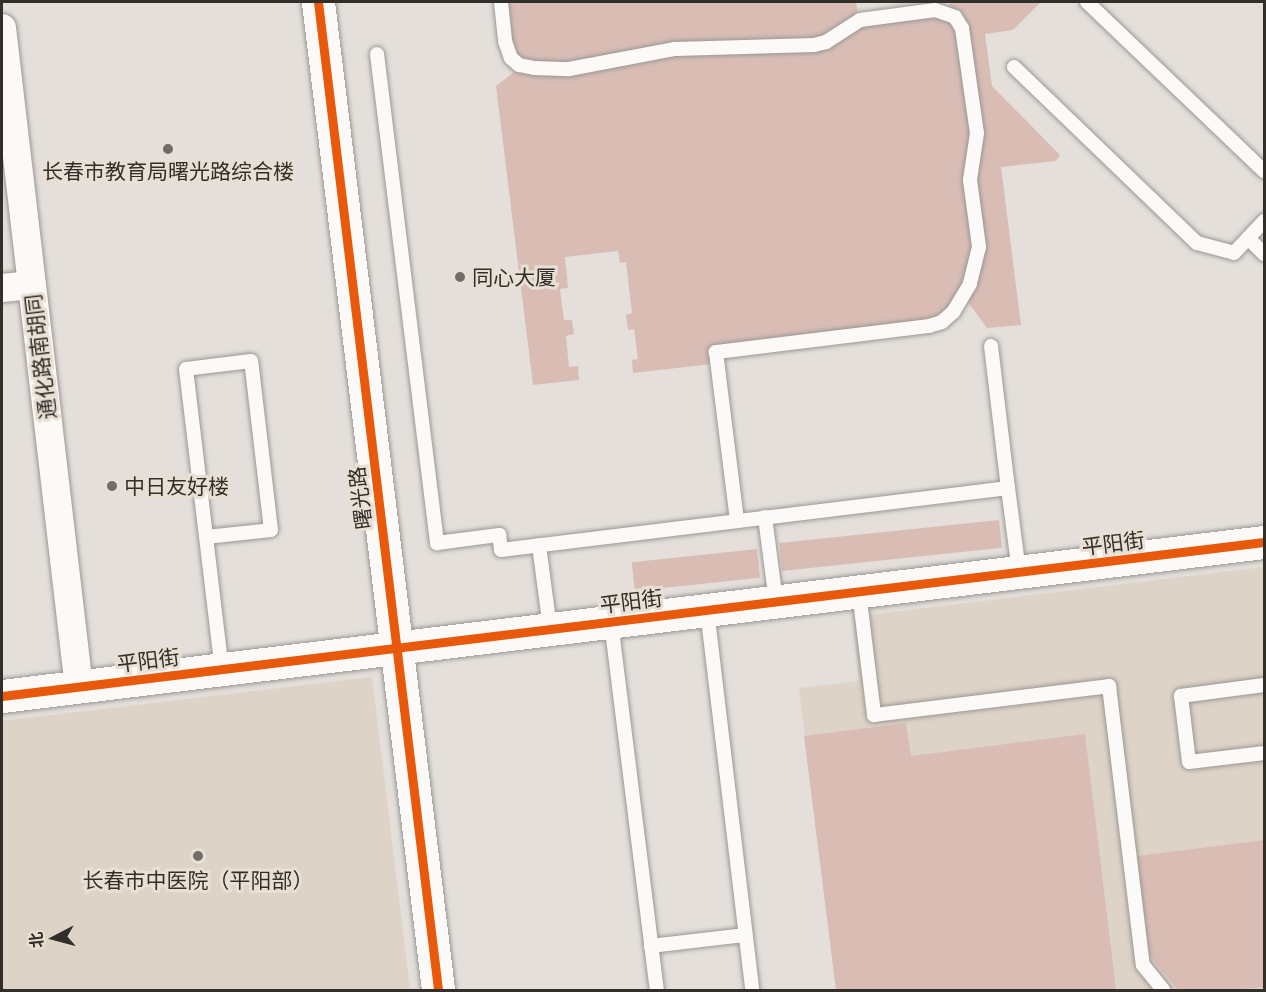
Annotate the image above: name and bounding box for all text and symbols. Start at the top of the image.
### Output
marker: 长春市教育局曙光路综合楼 [161,142,175,156]
place label: 长春市教育局曙光路综合楼 [42,158,294,184]
place label: 同心大厦 [472,264,556,290]
marker: 同心大厦 [453,270,467,284]
street label: 通化路南胡同 [20,293,60,421]
street label: 曙光路 [344,465,376,531]
place label: 中日友好楼 [124,473,229,499]
marker: 中日友好楼 [105,479,119,493]
street label: 平阳街 [1080,527,1146,559]
street label: 平阳街 [598,585,664,617]
street label: 平阳街 [115,644,181,676]
marker: 长春市中医院（平阳部） [189,847,207,865]
place label: 长春市中医院（平阳部） [83,867,313,893]
north arrow [24,908,84,968]
text: 北 [25,931,47,949]

